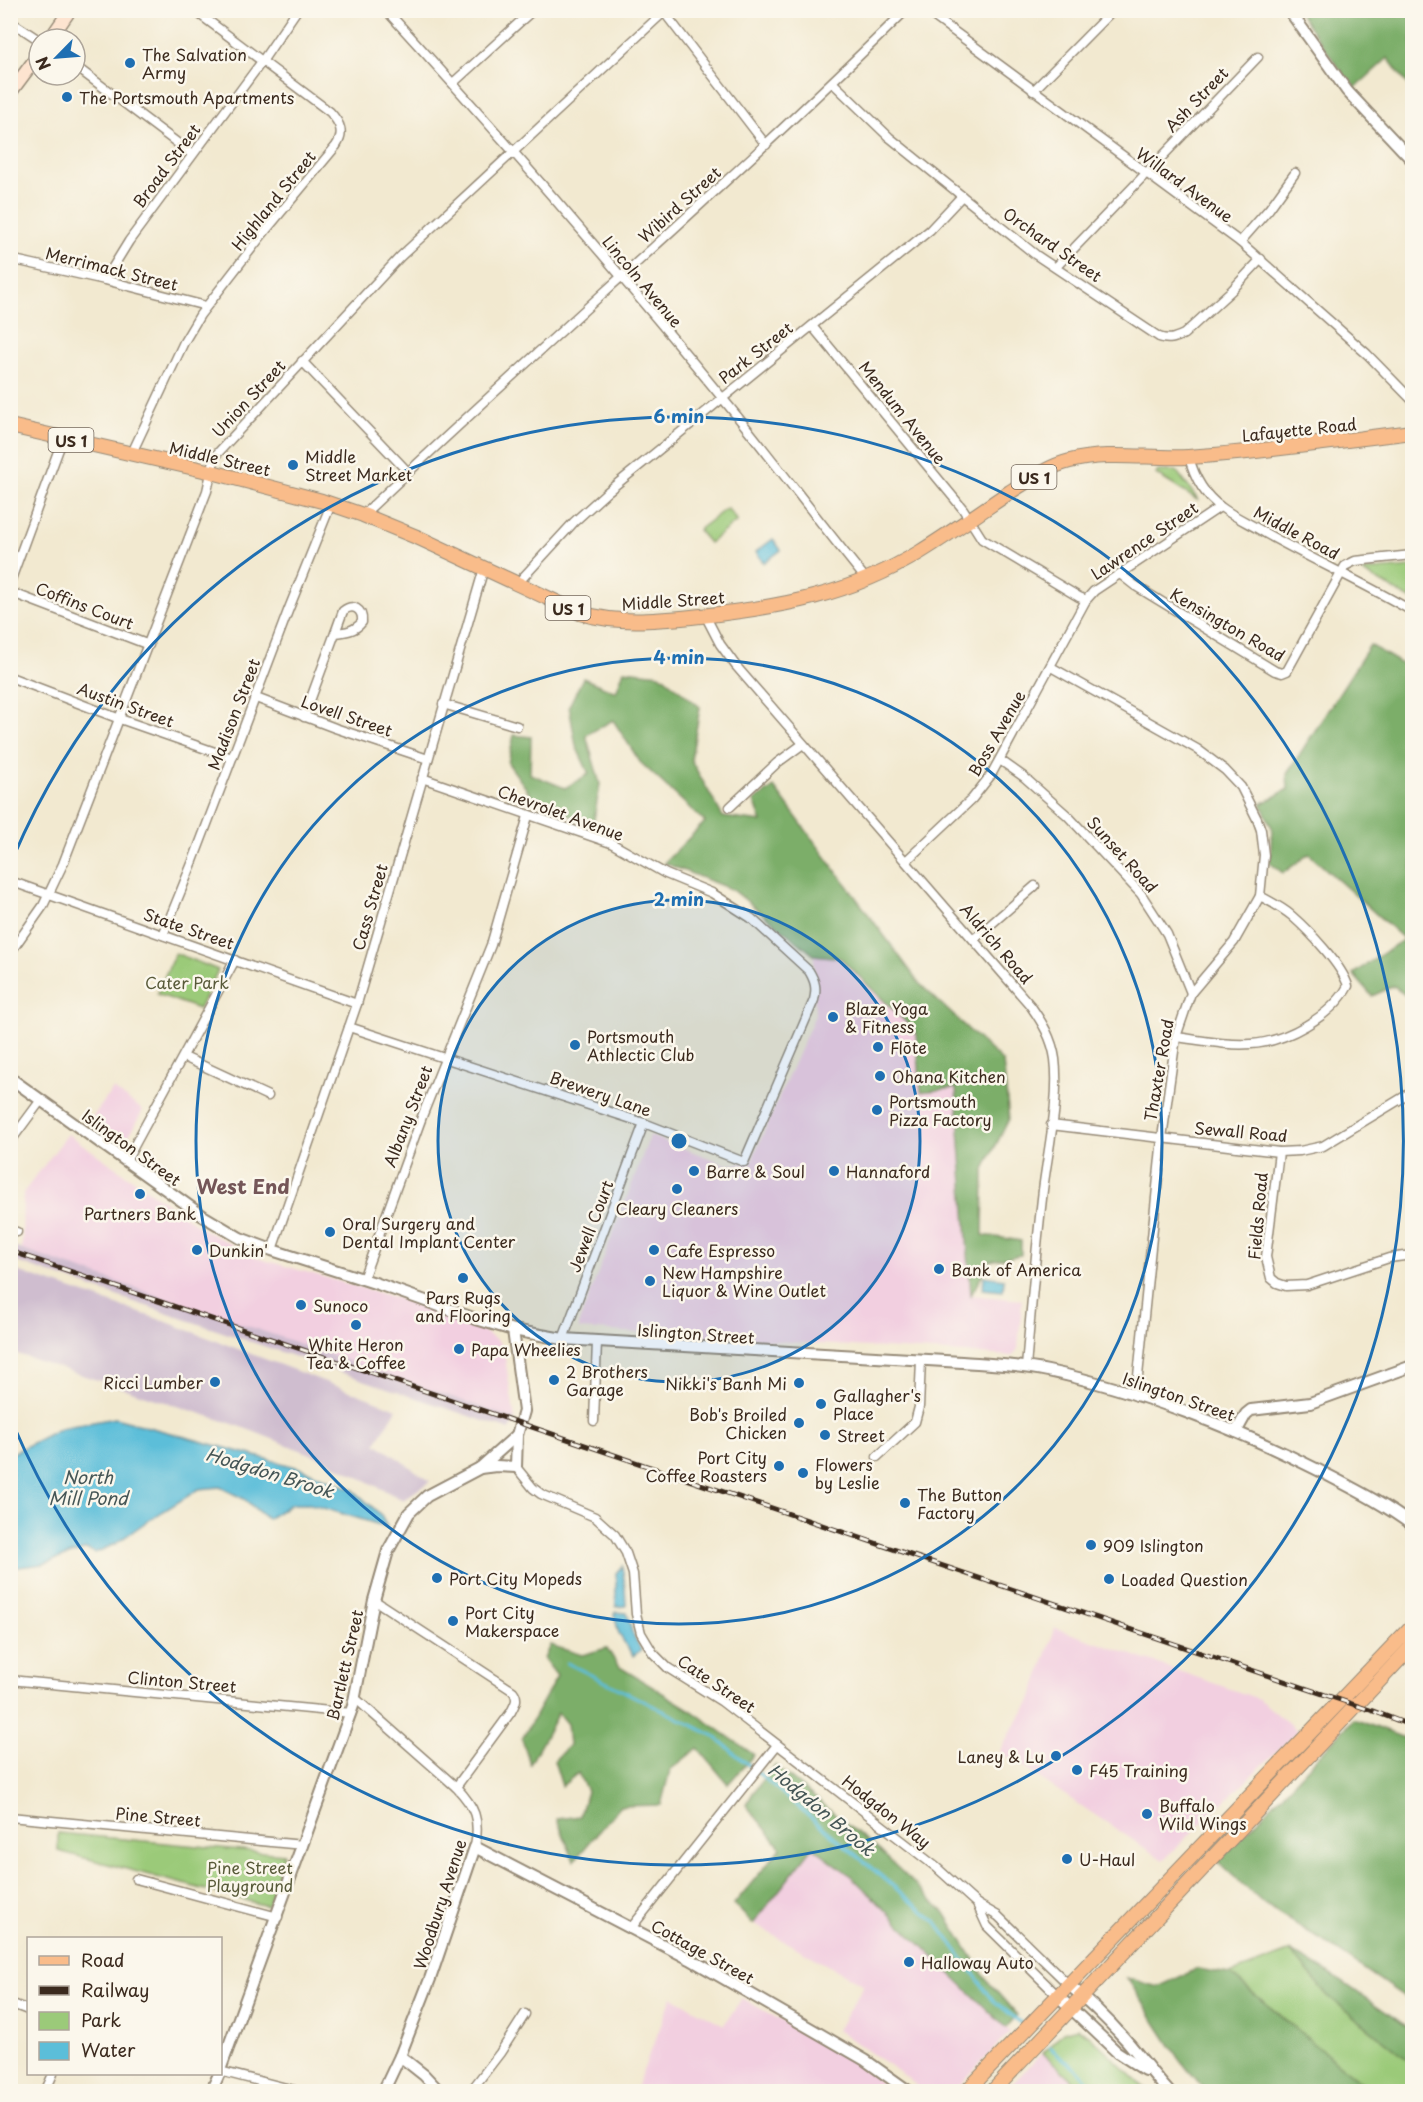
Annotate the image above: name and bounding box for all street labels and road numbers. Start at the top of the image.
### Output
street label: Ash Street [1159,61,1233,137]
street label: Broad Street [126,118,206,212]
street label: Willard Avenue [1132,141,1239,228]
street label: Highland Street [225,145,321,255]
street label: Wibird Street [632,160,726,248]
street label: Orchard Street [999,201,1108,287]
street label: Lincoln Avenue [597,230,689,332]
street label: Merrimack Street [43,240,181,296]
street label: Park Street [713,315,797,389]
street label: Union Street [206,354,291,442]
street label: Mendum Avenue [854,355,952,469]
street label: Lafayette Road [1240,411,1358,447]
road number: US 1 [48,428,94,452]
street label: Middle Street [167,435,273,481]
road number: US 1 [1012,465,1056,489]
street label: Lawrence Street [1085,495,1203,585]
street label: Middle Road [1250,499,1344,565]
street label: Coffins Court [33,575,138,635]
street label: Kensington Road [1166,581,1290,667]
street label: Middle Street [621,584,726,616]
road number: US 1 [546,596,590,620]
street label: Madison Street [201,654,265,773]
street label: Austin Street [74,675,178,733]
street label: Boss Avenue [962,685,1031,781]
street label: Lovell Street [298,688,396,742]
street label: Chevrolet Avenue [495,778,628,846]
street label: Sunset Road [1082,810,1164,898]
street label: Cass Street [345,860,393,953]
street label: Aldrich Road [955,897,1039,989]
street label: State Street [141,901,238,955]
street label: Thaxter Road [1137,1017,1179,1123]
street label: Albany Street [377,1061,438,1170]
street label: Brewery Lane [547,1064,655,1122]
street label: Islington Street [77,1103,187,1191]
street label: Sewall Road [1193,1115,1289,1147]
street label: Fields Road [1241,1171,1273,1261]
street label: Jewell Court [561,1176,619,1276]
street label: Islington Street [637,1317,756,1349]
street label: Islington Street [1120,1366,1239,1427]
street label: Bartlett Street [320,1607,369,1723]
street label: Cate Street [673,1648,761,1718]
street label: Clinton Street [127,1664,238,1698]
street label: Hodgdon Way [837,1769,937,1853]
street label: Pine Street [114,1800,202,1832]
street label: Woodbury Avenue [407,1835,471,1972]
street label: Cottage Street [647,1913,759,1989]

